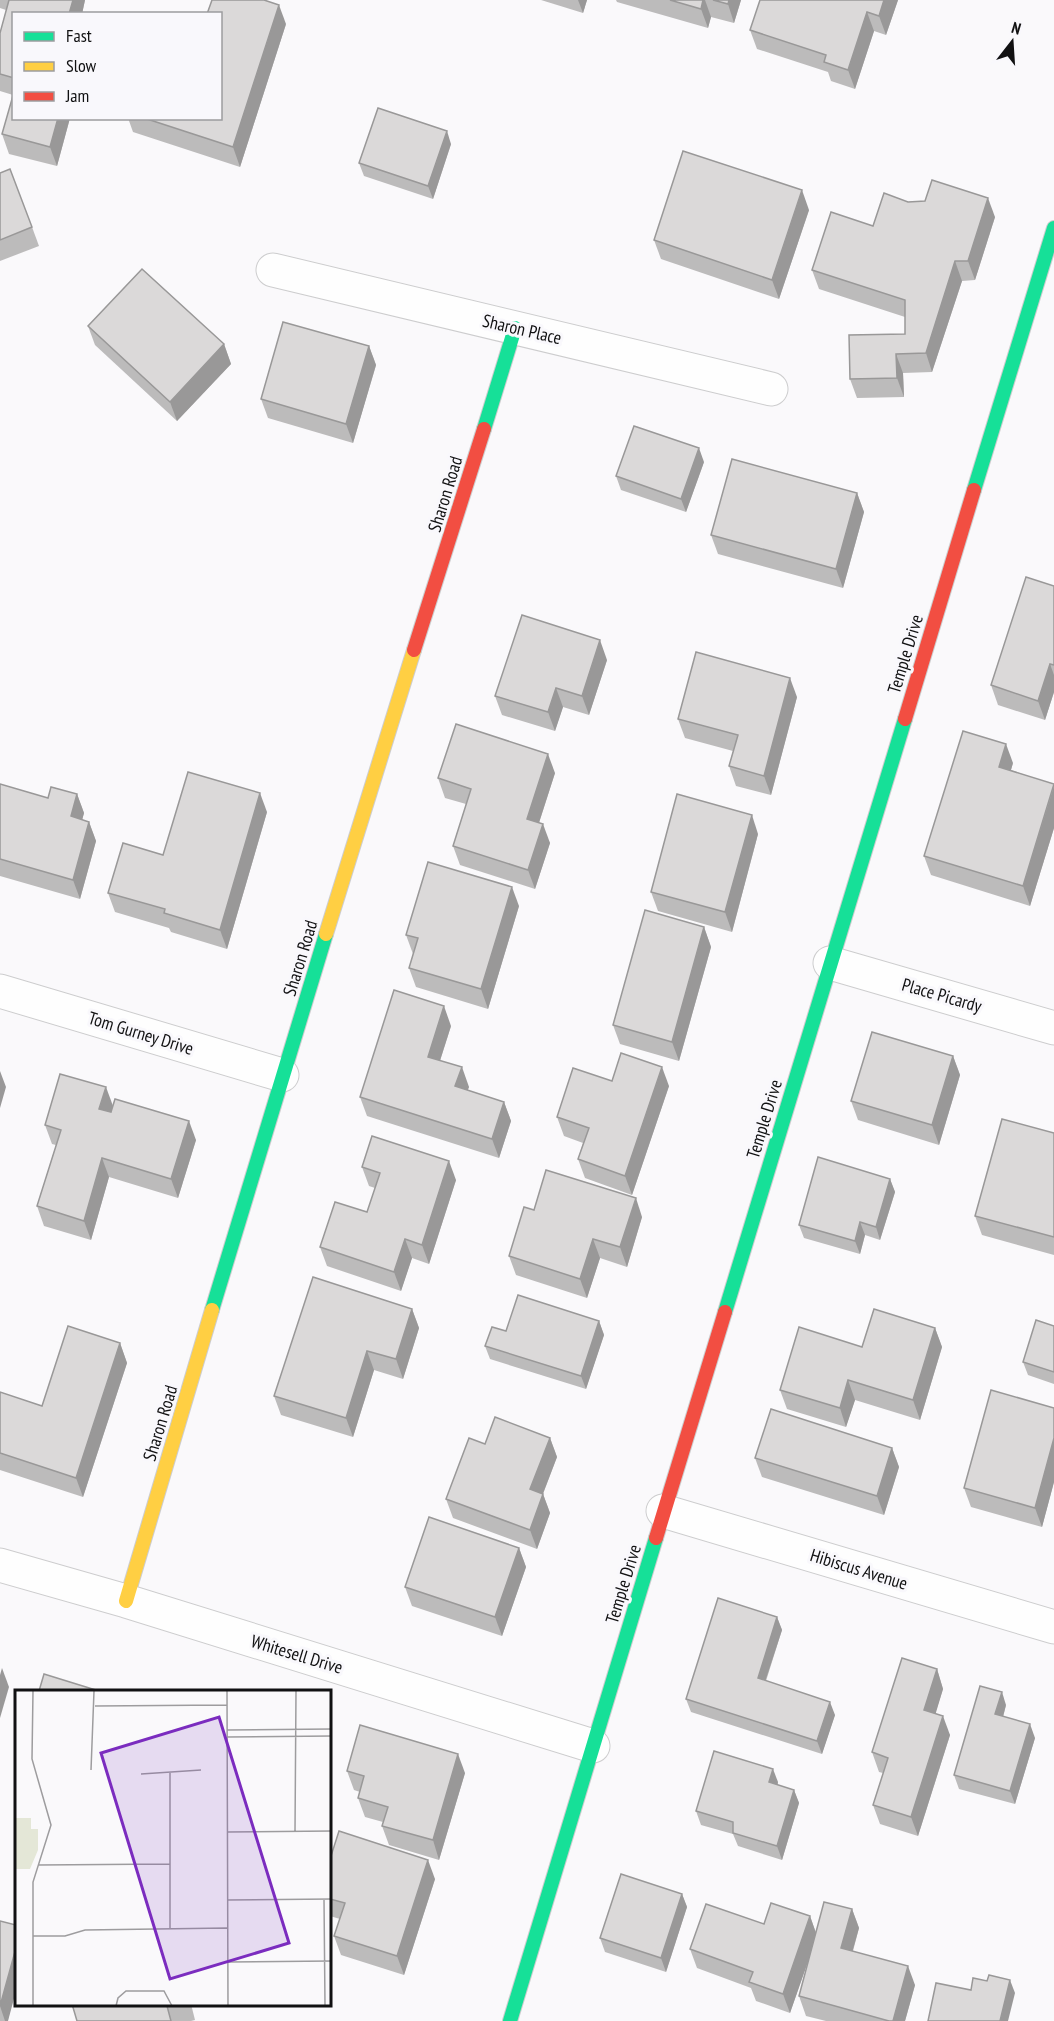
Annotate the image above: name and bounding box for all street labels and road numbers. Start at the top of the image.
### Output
street label: Sharon Place [480,309,564,349]
street label: Sharon Road [423,453,467,535]
street label: Temple Drive [882,612,928,696]
street label: Sharon Road [278,917,322,999]
street label: Place Picardy [899,973,985,1017]
street label: Tom Gurney Drive [86,1006,196,1060]
street label: Temple Drive [741,1077,787,1161]
street label: Sharon Road [138,1382,182,1464]
street label: Temple Drive [600,1542,646,1626]
street label: Hibiscus Avenue [808,1543,910,1595]
street label: Whitesell Drive [248,1629,346,1679]

